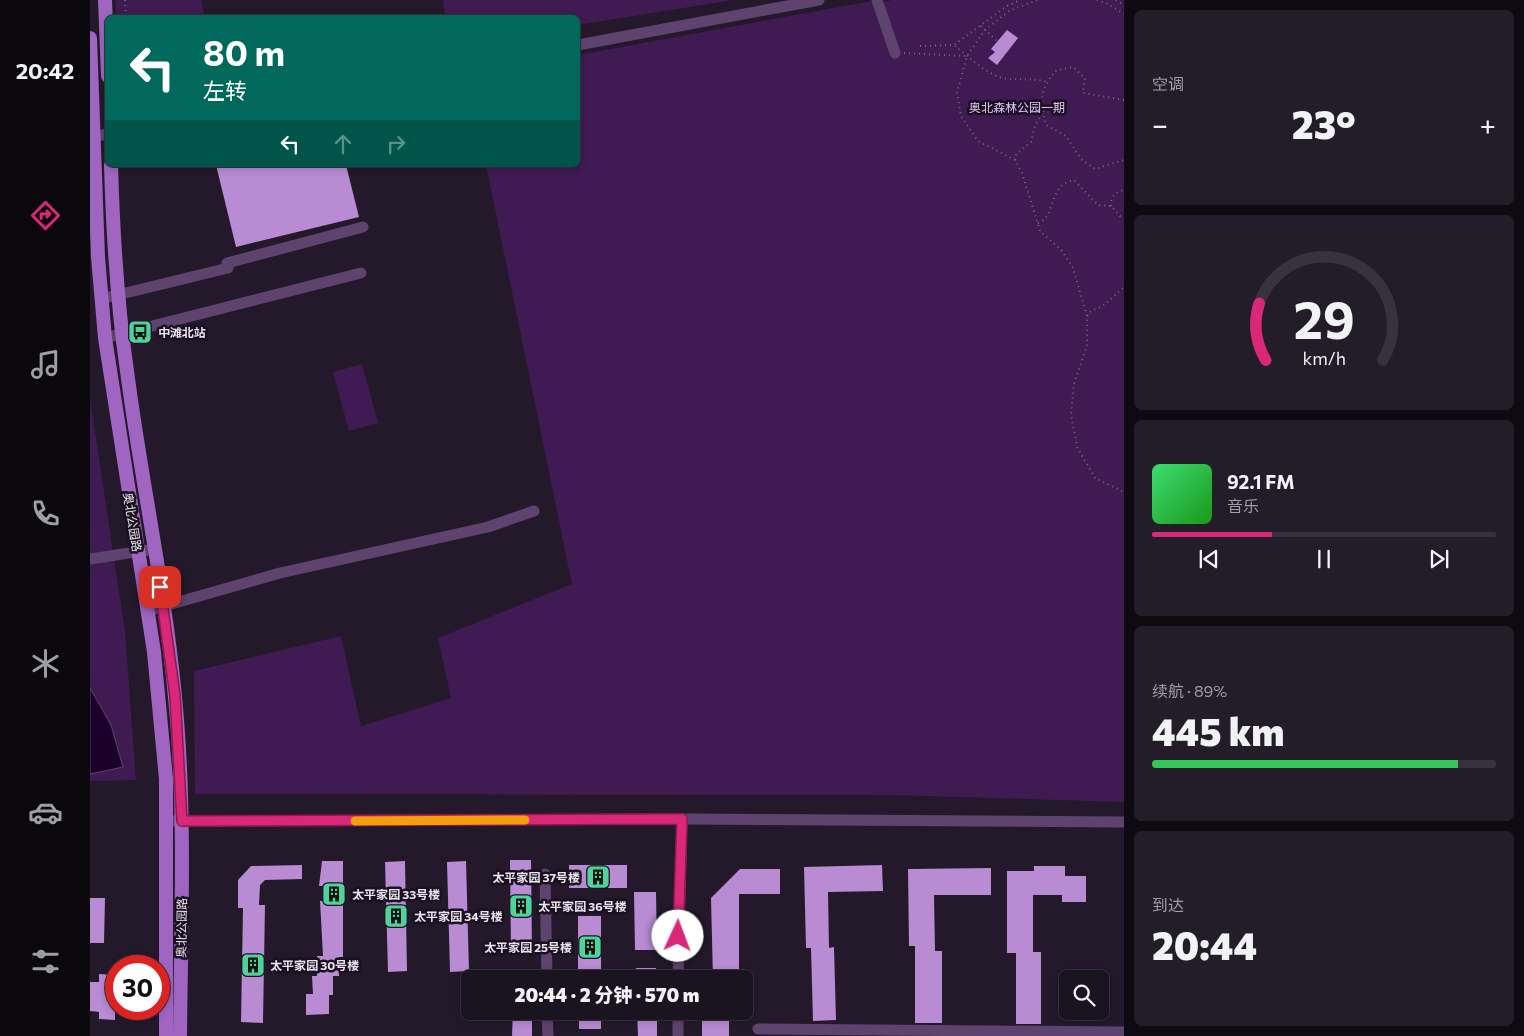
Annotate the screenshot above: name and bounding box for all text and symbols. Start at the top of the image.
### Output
text: 80 m [203,30,285,73]
icon: left [120,35,185,100]
text: 20:42 [16,57,74,84]
text: 空调 [1152,74,1184,93]
text: 左转 [203,77,247,104]
park label: 奥北森林公园一期 [969,100,1065,114]
text: 23° [1292,100,1356,147]
text: − [1152,107,1168,141]
text: + [1480,107,1496,141]
icon: left [276,130,304,158]
icon: ahead [329,130,357,158]
icon: right [382,130,410,158]
icon: directions [28,198,63,233]
text: 29 [1293,286,1355,350]
bus stop icon: 中滩北站 [127,319,153,345]
place label: 中滩北站 [158,325,206,339]
icon: music [28,347,63,382]
text: km/h [1302,347,1346,369]
text: 92.1 FM [1227,470,1295,493]
street label: 奥北公园路 [121,491,145,553]
icon: phone [28,496,63,531]
text: 音乐 [1227,496,1259,515]
icon: previous [1195,545,1223,573]
icon: pause [1310,545,1338,573]
icon: next [1425,545,1453,573]
pin [139,566,181,608]
icon: arrive [146,573,174,601]
icon: climate [28,646,63,681]
text: 续航 · 89% [1152,681,1227,700]
text: 445 km [1152,707,1285,754]
icon: car [28,795,63,830]
building icon: 太平家园 37号楼 [585,864,611,890]
place label: 太平家园 37号楼 [492,870,580,884]
building icon: 太平家园 33号楼 [321,881,347,907]
place label: 太平家园 33号楼 [352,887,440,901]
building icon: 太平家园 36号楼 [508,893,534,919]
text: 到达 [1152,895,1184,914]
street label: 奥北公园路 [173,898,189,958]
place label: 太平家园 36号楼 [538,899,627,913]
building icon: 太平家园 34号楼 [383,903,409,929]
place label: 太平家园 34号楼 [414,909,503,923]
position arrow [651,909,703,961]
text: 20:44 [1152,921,1257,968]
building icon: 太平家园 25号楼 [577,934,603,960]
place label: 太平家园 25号楼 [484,940,572,954]
icon: filters [28,944,63,979]
building icon: 太平家园 30号楼 [240,952,266,978]
speed limit sign: 30 [105,955,170,1020]
place label: 太平家园 30号楼 [270,958,359,972]
map controls [1059,970,1109,1020]
button: search [1059,970,1109,1020]
text: 20:44 · 2 分钟 · 570 m [515,983,699,1006]

